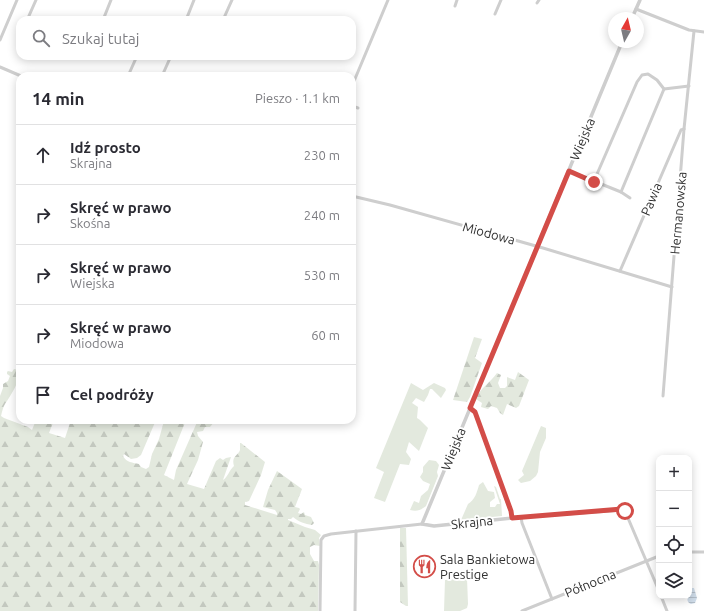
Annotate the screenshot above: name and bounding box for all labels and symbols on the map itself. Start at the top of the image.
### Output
north arrow [608,12,644,48]
street label: Wiejska [567,116,597,162]
street label: Hermanowska [667,171,689,255]
route end [585,173,603,191]
street label: Pawia [638,180,664,218]
street label: Miodowa [461,219,517,247]
street label: Wiejska [438,426,468,472]
route start [616,502,634,520]
street label: Skrajna [450,513,494,531]
place label: Sala Bankietowa Prestige [440,552,535,581]
restaurant icon: Sala Bankietowa Prestige [411,553,437,579]
street label: Północna [562,566,618,600]

